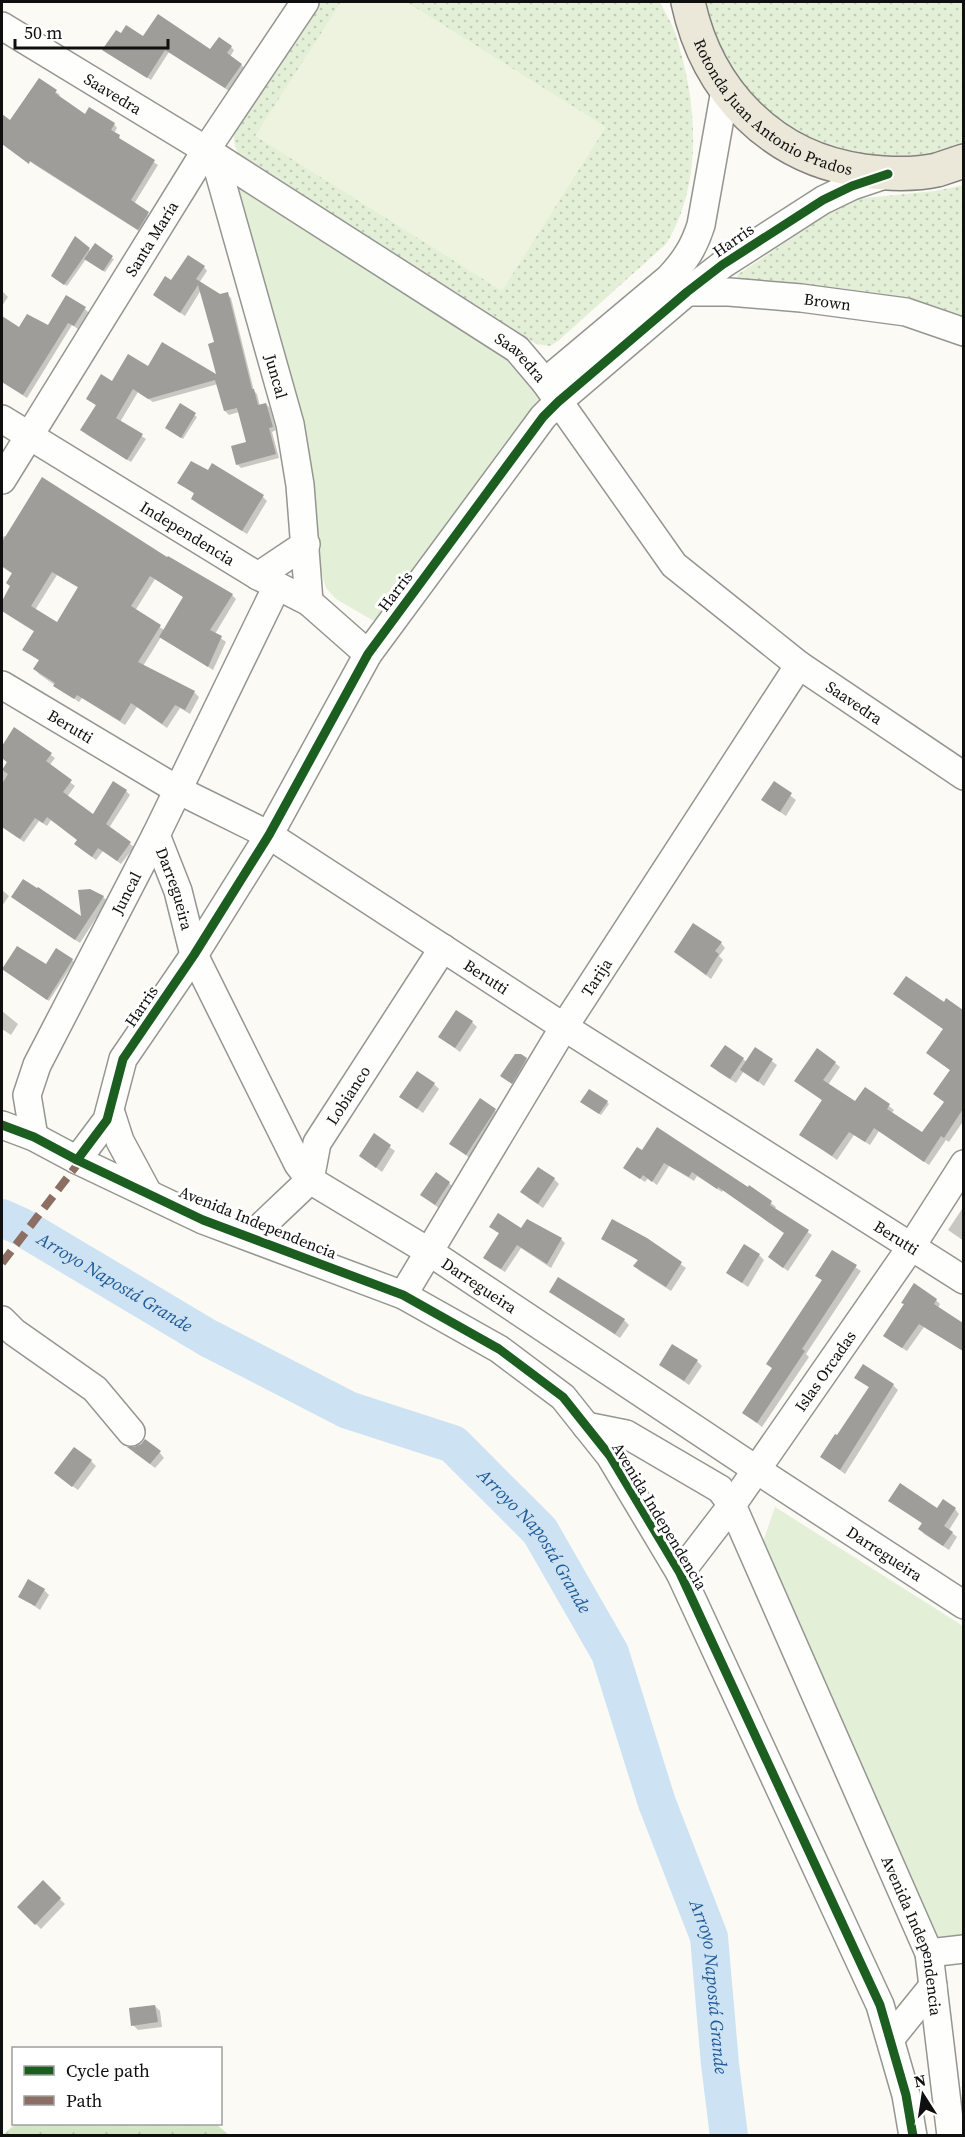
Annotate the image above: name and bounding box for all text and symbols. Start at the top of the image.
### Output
scale bar [15,12,168,50]
text: 50 m [24,20,62,45]
street label: Rotonda Juan Antonio Prados [689,35,855,180]
street label: Saavedra [80,68,147,120]
street label: Santa María [120,196,183,280]
street label: Harris [708,218,758,262]
street label: Brown [803,287,853,316]
street label: Saavedra [491,327,552,387]
street label: Juncal [260,351,293,401]
street label: Independencia [136,495,240,571]
street label: Harris [372,566,418,616]
street label: Saavedra [822,675,888,730]
street label: Berutti [44,704,98,748]
street label: Darregueira [151,844,199,933]
street label: Juncal [105,868,146,919]
street label: Tarija [576,953,617,1001]
street label: Berutti [460,954,514,999]
street label: Harris [119,981,163,1031]
street label: Lobianco [321,1061,375,1129]
street label: Avenida Independencia [176,1180,341,1264]
street label: Berutti [870,1215,924,1260]
water label: Arroyo Napostá Grande [32,1226,198,1338]
street label: Darregueira [437,1252,522,1319]
street label: Islas Orcadas [789,1326,861,1416]
street label: Avenida Independencia [607,1438,713,1595]
water label: Arroyo Napostá Grande [472,1462,598,1618]
street label: Darregueira [843,1521,928,1587]
street label: Avenida Independencia [877,1852,948,2018]
water label: Arroyo Napostá Grande [683,1895,734,2076]
legend [12,2047,222,2125]
text: Cycle path [66,2058,150,2083]
north arrow [893,2065,953,2125]
text: N [912,2068,928,2092]
text: Path [66,2088,103,2113]

